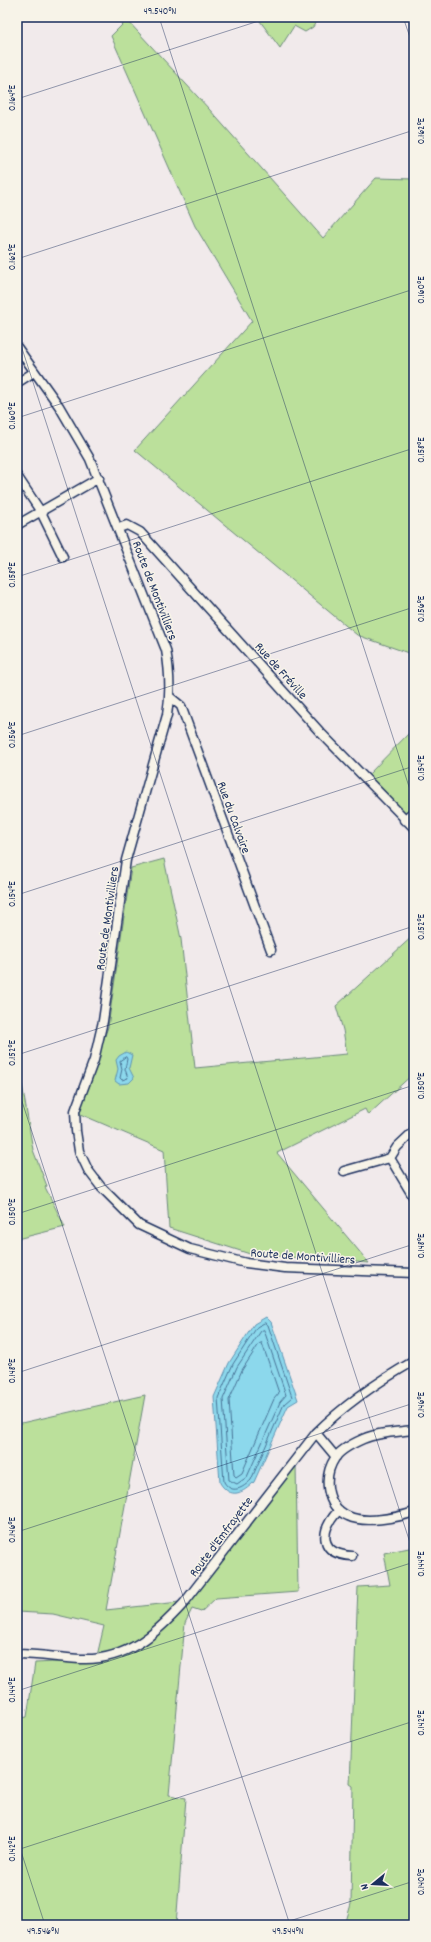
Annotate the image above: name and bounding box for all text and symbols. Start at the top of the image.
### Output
text: 49.540°N [144,5,176,19]
text: 0.164°E [6,84,20,111]
text: 0.162°E [415,117,429,144]
text: 0.162°E [6,243,20,270]
text: 0.160°E [415,276,429,304]
text: 0.160°E [6,402,20,430]
text: 0.158°E [415,437,429,463]
street label: Route de Montivilliers [126,538,181,643]
text: 0.158°E [6,562,20,588]
text: 0.156°E [415,595,429,622]
street label: Rue de Fréville [249,639,311,705]
text: 0.156°E [6,721,20,748]
text: 0.154°E [415,755,429,781]
street label: Rue du Calvaire [211,779,255,857]
street label: Route de Montivilliers [92,865,125,972]
text: 0.154°E [6,881,20,907]
text: 0.152°E [415,914,429,940]
text: 0.152°E [6,1040,20,1066]
text: 0.150°E [415,1072,429,1100]
text: 0.150°E [6,1198,20,1226]
text: 0.148°E [415,1233,429,1259]
street label: Route de Montivilliers [250,1244,356,1271]
text: 0.148°E [6,1358,20,1384]
text: 0.146°E [415,1391,429,1418]
street label: Route d'Emfrayette [185,1493,259,1582]
text: 0.146°E [6,1516,20,1543]
text: 0.144°E [415,1551,429,1577]
text: 0.144°E [6,1677,20,1703]
text: 0.142°E [415,1710,429,1736]
text: 0.142°E [6,1836,20,1862]
north arrow [353,1864,393,1904]
text: 0.140°E [415,1868,429,1895]
text: N [357,1881,374,1892]
text: 49.546°N [27,1925,59,1939]
text: 49.544°N [272,1925,304,1939]

